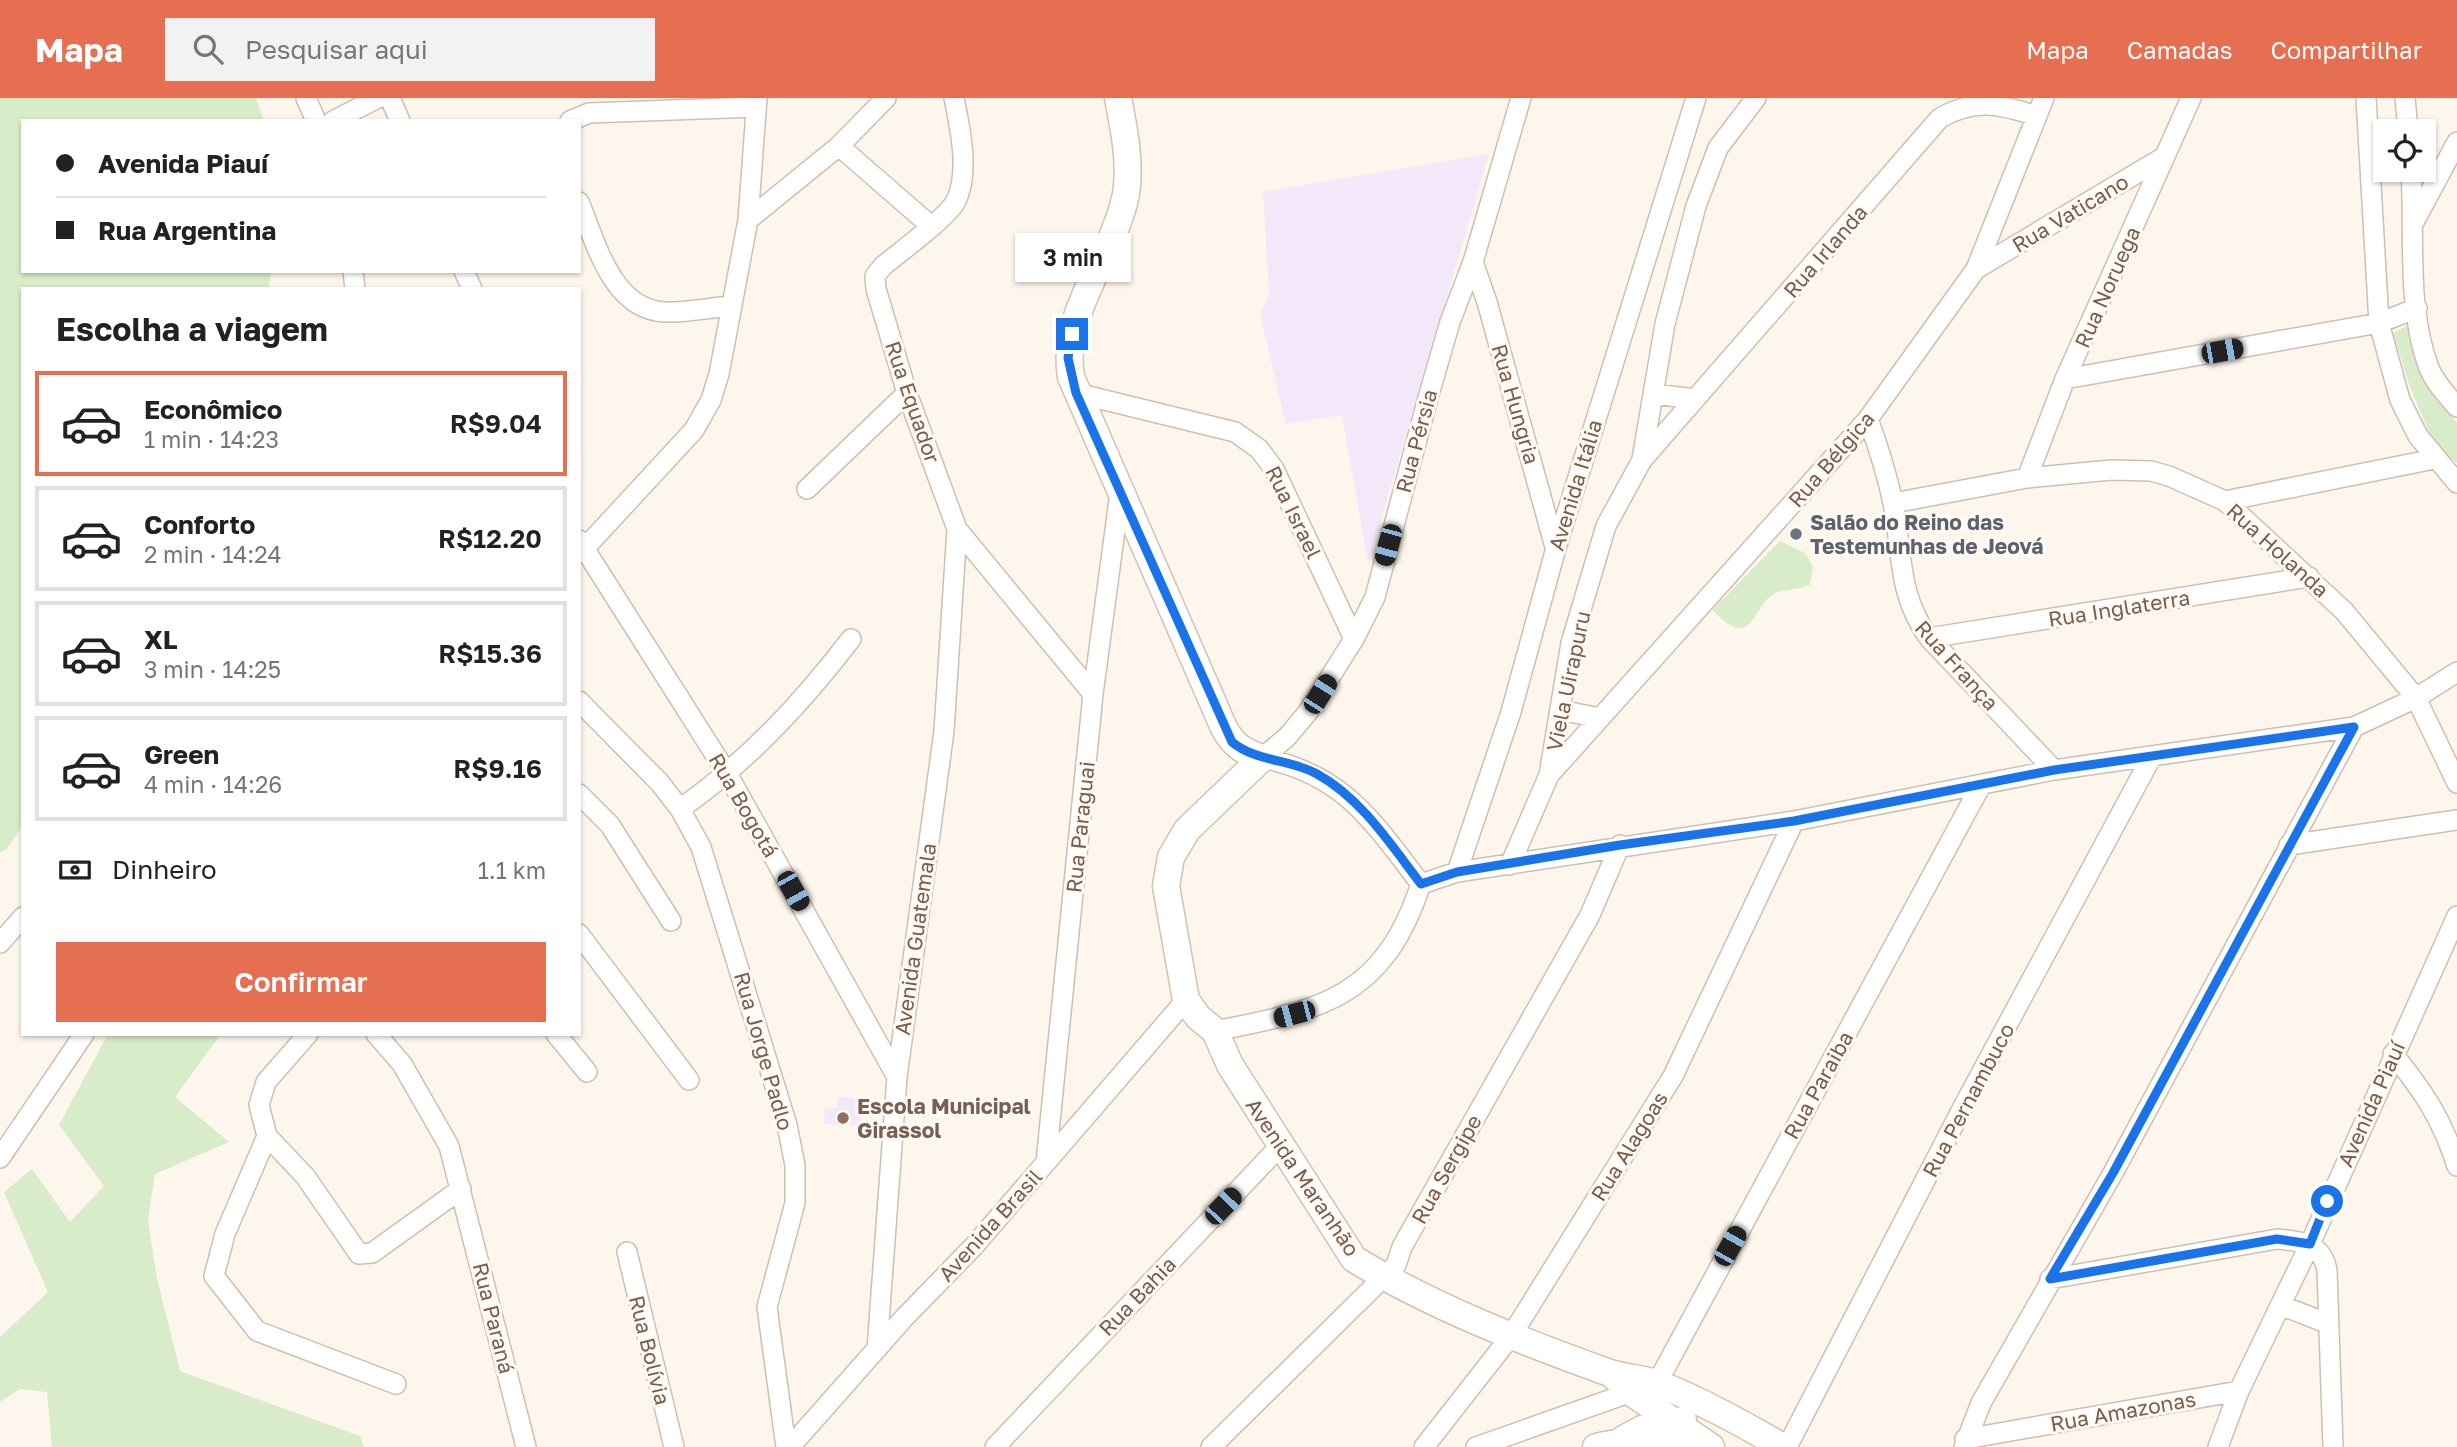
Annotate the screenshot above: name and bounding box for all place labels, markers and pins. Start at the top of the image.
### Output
place label: Salão do Reino das Testemunhas de Jeová [1810,509,2043,559]
marker: Salão do Reino das Testemunhas de Jeová [1788,526,1804,542]
place label: Escola Municipal Girassol [857,1093,1031,1143]
marker: Escola Municipal Girassol [835,1110,851,1126]

